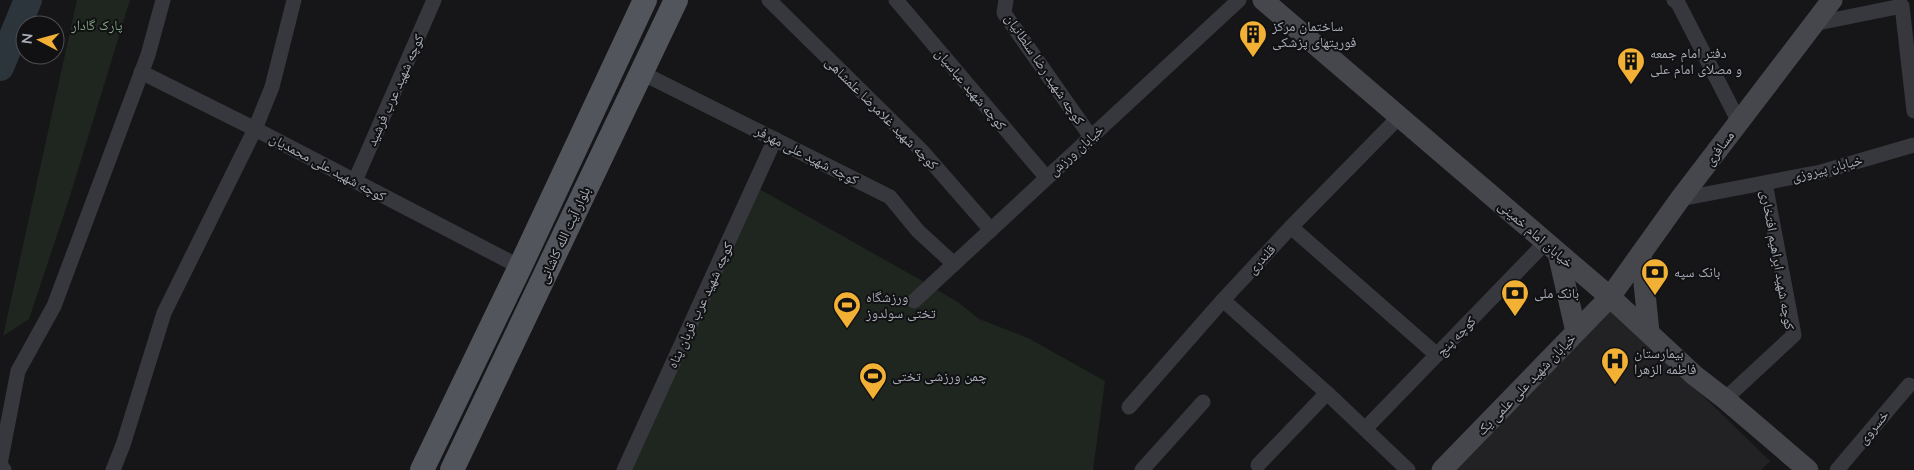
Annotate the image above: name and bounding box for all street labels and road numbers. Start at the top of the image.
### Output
street label: کوچه شهید رضا سلطانیان [1001,10,1089,128]
street label: کوچه شهید عرب فرشید [362,31,428,149]
street label: کوچه شهید عباسیان [931,44,1011,134]
street label: کوچه شهید غلامرضا علمشاهی [822,53,942,173]
street label: خیابان ورزش [1045,120,1107,180]
street label: کوچه شهید علی مهرفر [751,121,862,189]
street label: مسافری [1700,127,1738,169]
street label: کوچه شهید علی محمدیان [267,129,389,205]
street label: خیابان پیروزی [1790,150,1865,186]
street label: بلوار آیت الله کاشانی [534,184,594,286]
street label: کوچه شهید ابراهیم افتخاری [1756,189,1799,332]
street label: خیابان امام خمینی [1494,196,1577,272]
street label: کوچه شهید عرب قربان پناه [663,239,737,371]
street label: قلندری [1243,240,1279,278]
street label: کوچه پنج [1432,312,1480,361]
street label: خیابان شهید علی علمی یک [1473,329,1580,439]
street label: خسروی [1854,406,1893,448]

